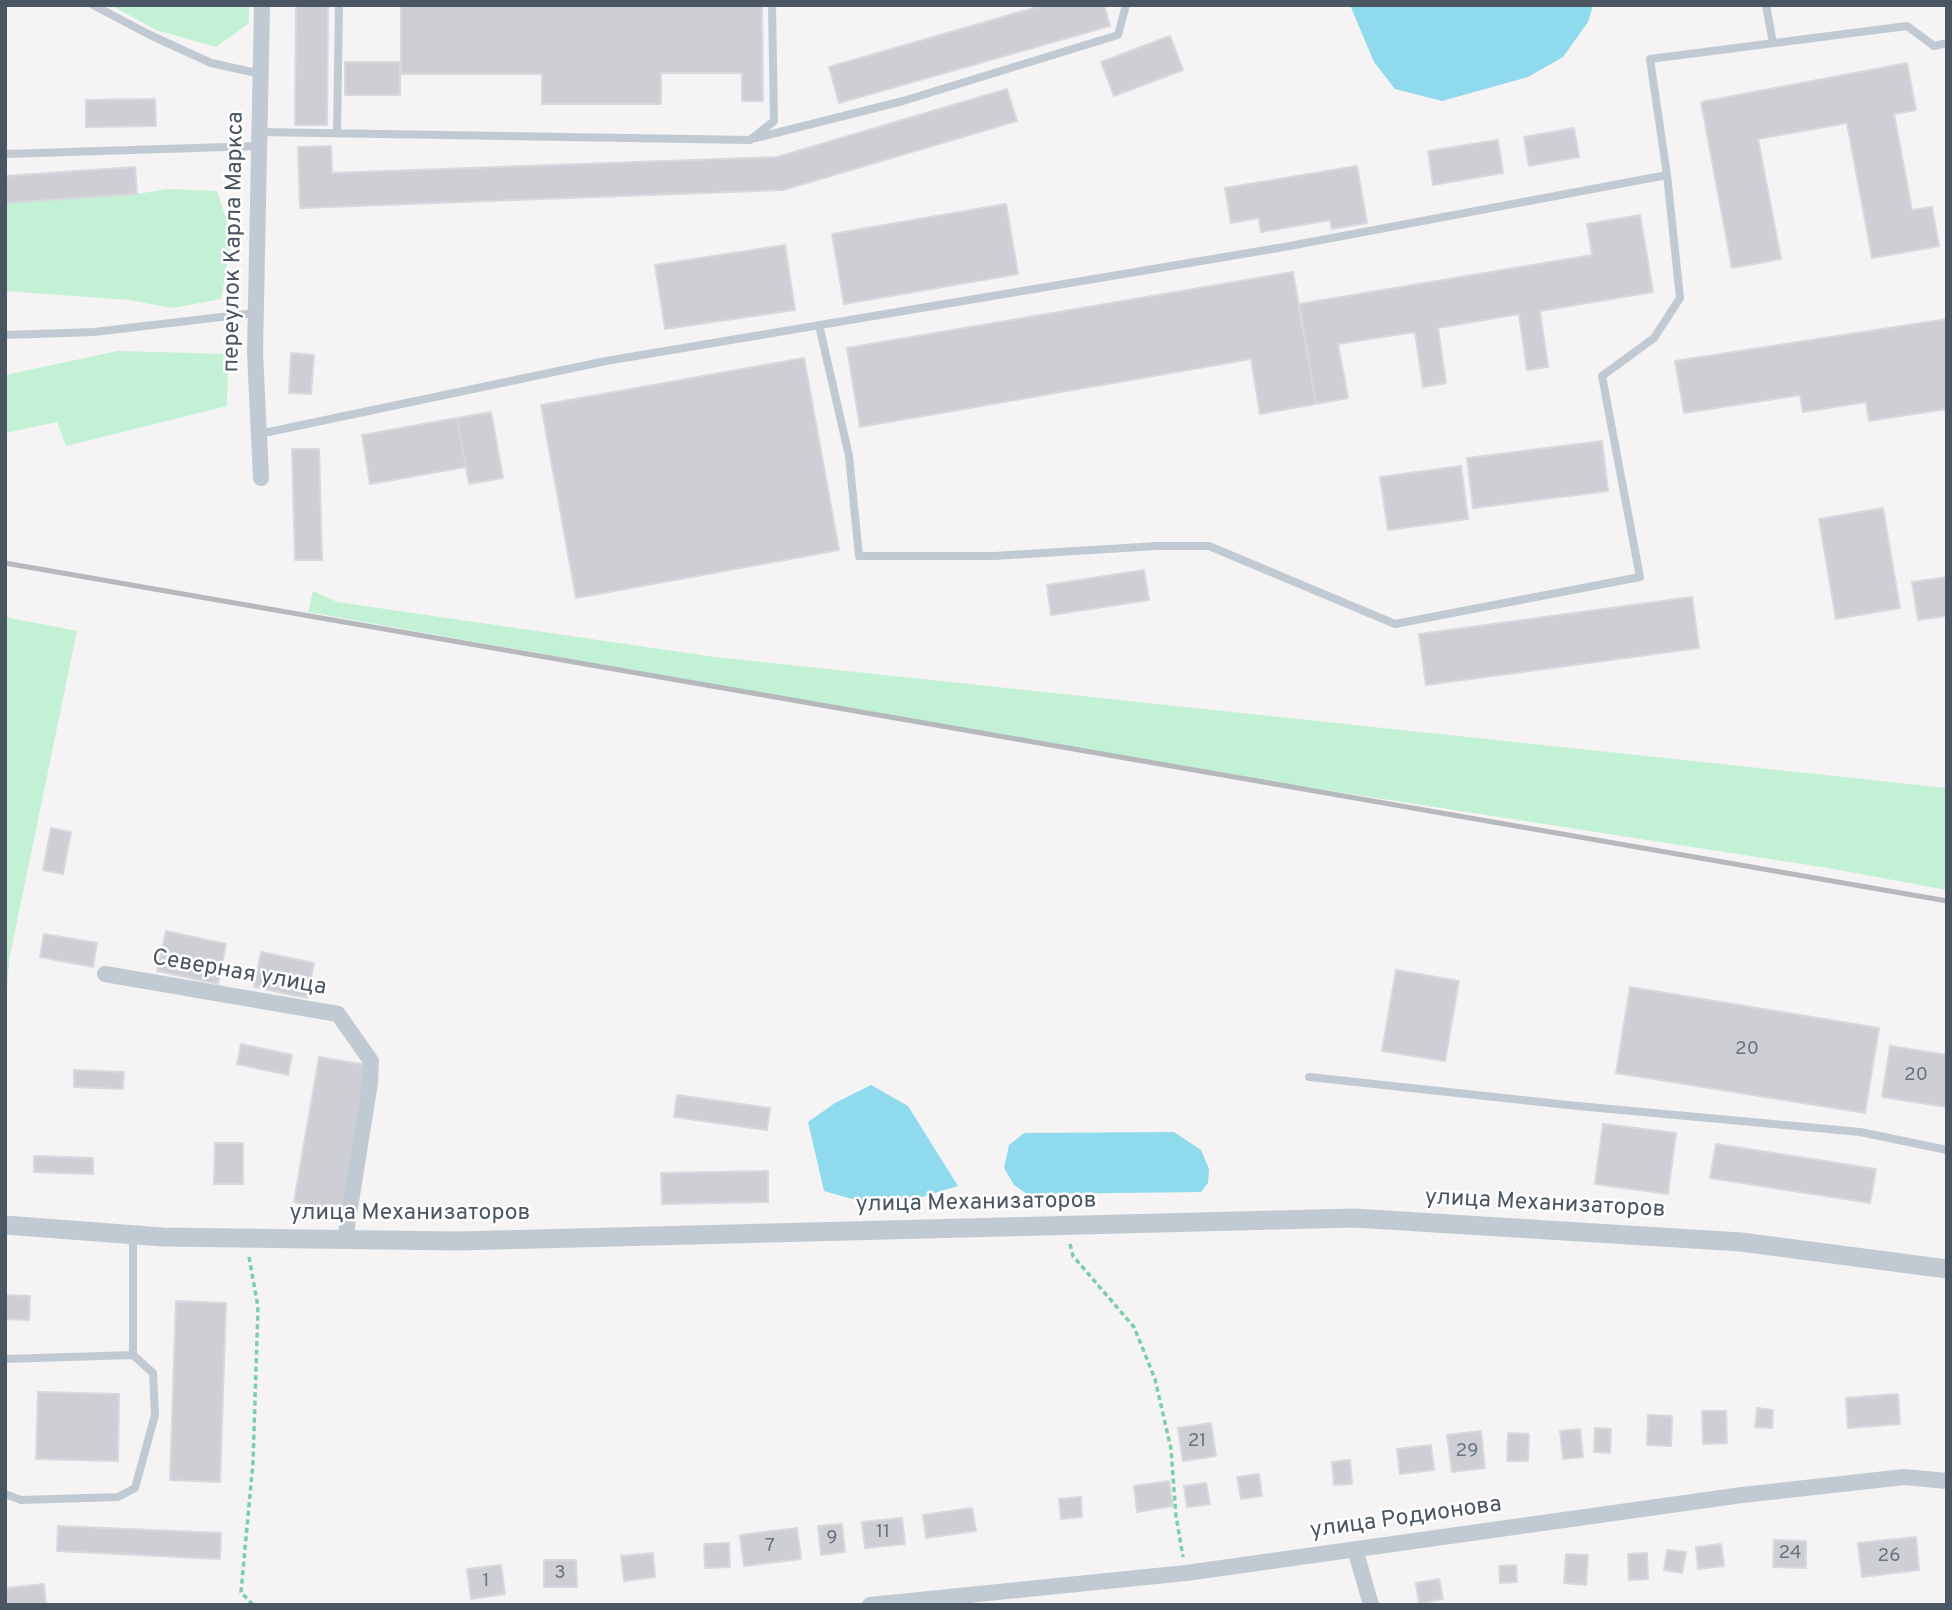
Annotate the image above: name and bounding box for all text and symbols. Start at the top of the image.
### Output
street label: переулок Карла Маркса [219,111,251,373]
street label: Северная улица [150,945,328,1003]
house number: 20 [1735,1039,1759,1061]
house number: 20 [1904,1065,1928,1087]
street label: улица Механизаторов [1424,1185,1666,1225]
street label: улица Механизаторов [855,1188,1097,1220]
street label: улица Механизаторов [290,1200,530,1228]
house number: 21 [1188,1431,1206,1453]
house number: 29 [1456,1441,1478,1463]
street label: улица Родионова [1309,1492,1503,1546]
house number: 11 [876,1522,890,1544]
house number: 9 [826,1528,838,1550]
house number: 7 [765,1536,775,1558]
house number: 24 [1778,1543,1802,1565]
house number: 26 [1878,1546,1900,1568]
house number: 3 [554,1563,566,1585]
house number: 1 [482,1571,490,1593]

